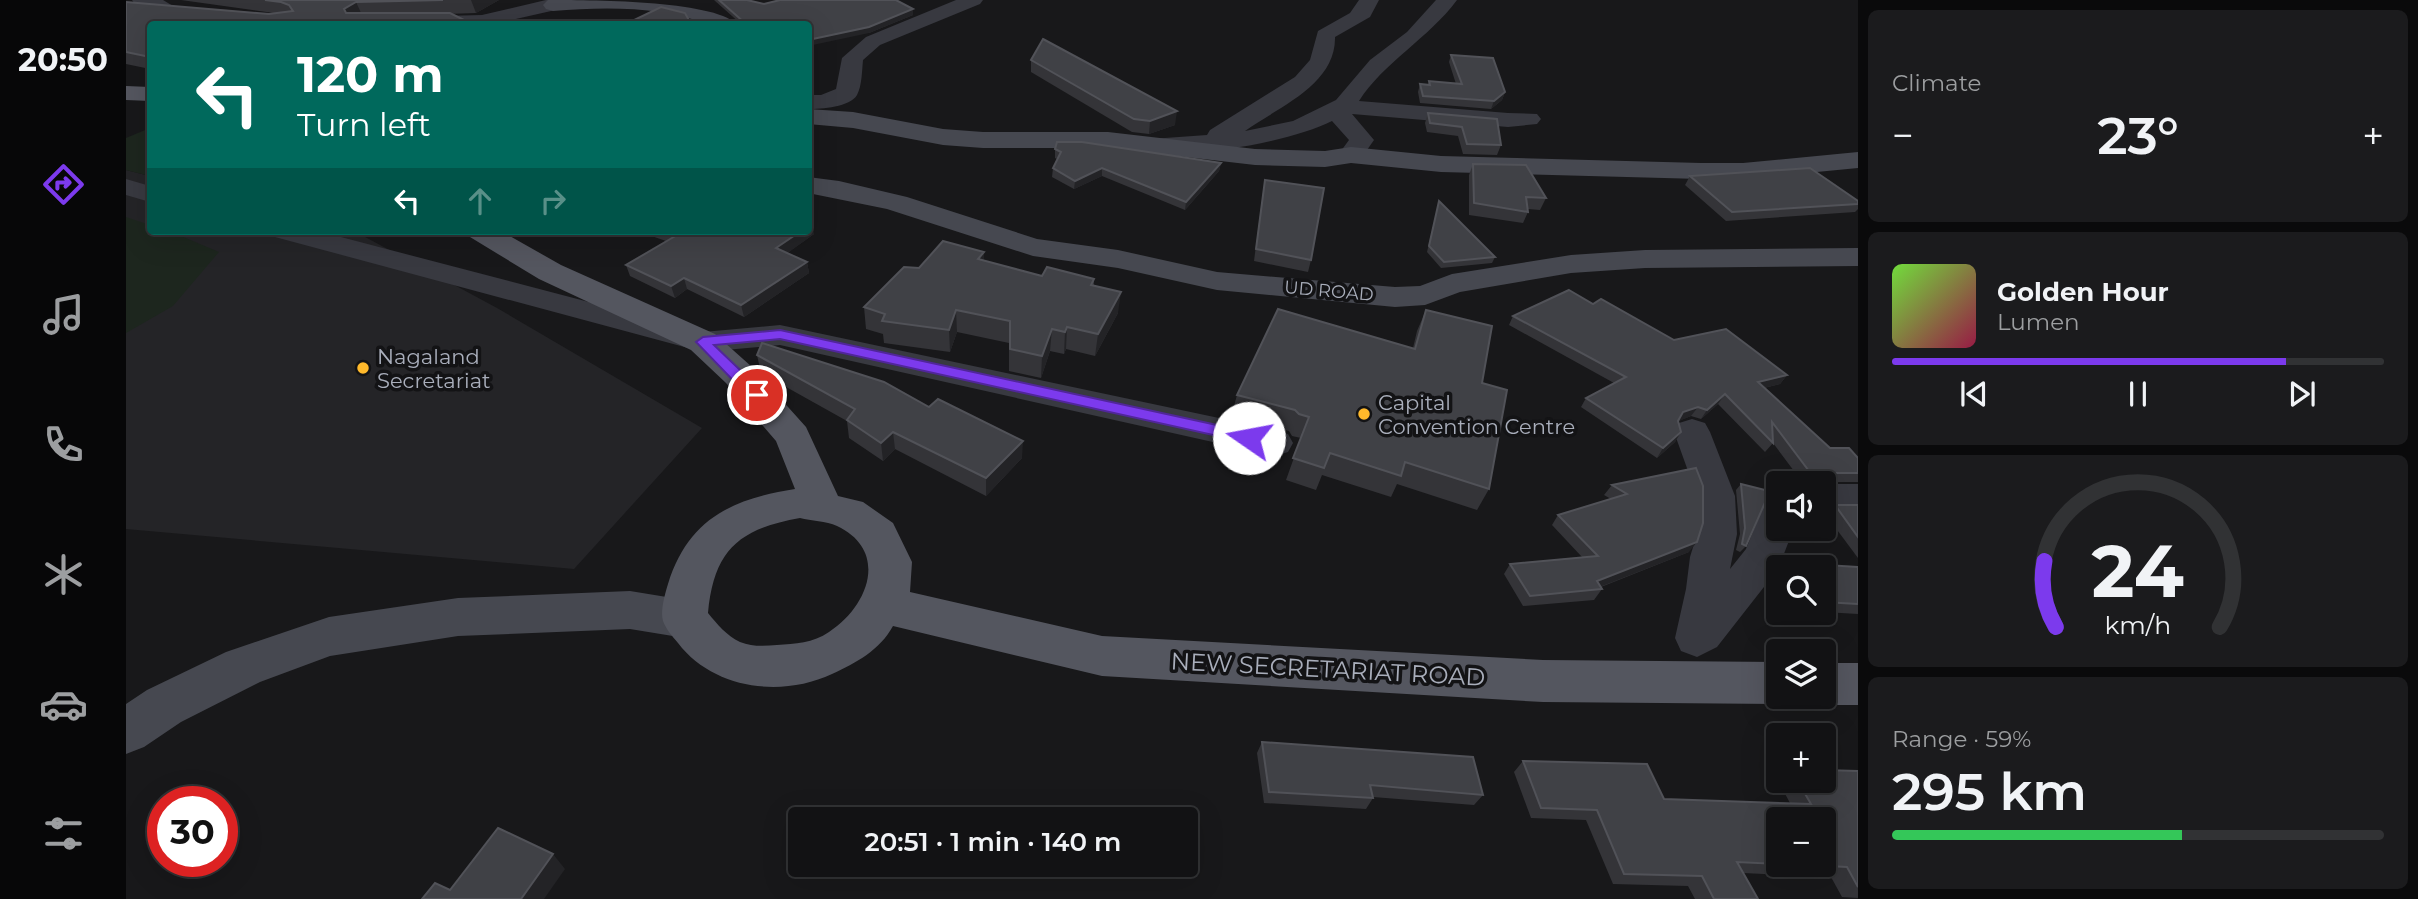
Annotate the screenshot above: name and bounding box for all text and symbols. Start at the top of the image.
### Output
text: 20:50 [18,40,108,79]
text: 120 m [297,45,444,104]
icon: left [182,49,273,140]
text: Climate [1892,69,1981,97]
text: 23° [2097,104,2179,167]
text: Turn left [297,105,431,144]
text: − [1892,112,1914,159]
text: + [2362,112,2384,159]
icon: directions [39,160,88,209]
icon: left [388,182,426,220]
icon: ahead [461,182,499,220]
icon: right [534,182,572,220]
street label: UD ROAD [1283,276,1375,306]
text: Golden Hour [1997,276,2169,308]
icon: music [39,290,88,339]
text: Lumen [1997,308,2080,336]
place label: Nagaland Secretariat [377,344,491,393]
marker: Nagaland Secretariat [355,360,371,376]
pin [727,365,787,425]
icon: previous [1955,375,1993,413]
icon: pause [2119,375,2157,413]
icon: next [2283,375,2321,413]
icon: arrive [738,376,776,414]
place label: Capital Convention Centre [1378,390,1575,439]
position arrow [1212,401,1286,475]
marker: Capital Convention Centre [1356,406,1372,422]
icon: phone [39,420,88,469]
map controls [1766,471,1836,877]
button: sound [1766,471,1836,541]
text: 24 [2092,527,2184,615]
icon: climate [39,550,88,599]
button: search [1766,555,1836,625]
text: km/h [2105,609,2171,639]
button: layers [1766,639,1836,709]
street label: NEW SECRETARIAT ROAD [1170,646,1486,692]
icon: car [39,680,88,729]
button: + [1766,723,1836,793]
text: Range · 59% [1892,725,2031,753]
text: 295 km [1892,760,2087,823]
speed limit sign: 30 [147,786,238,877]
button: − [1766,807,1836,877]
icon: filters [39,809,88,858]
text: 20:51 · 1 min · 140 m [865,826,1121,858]

